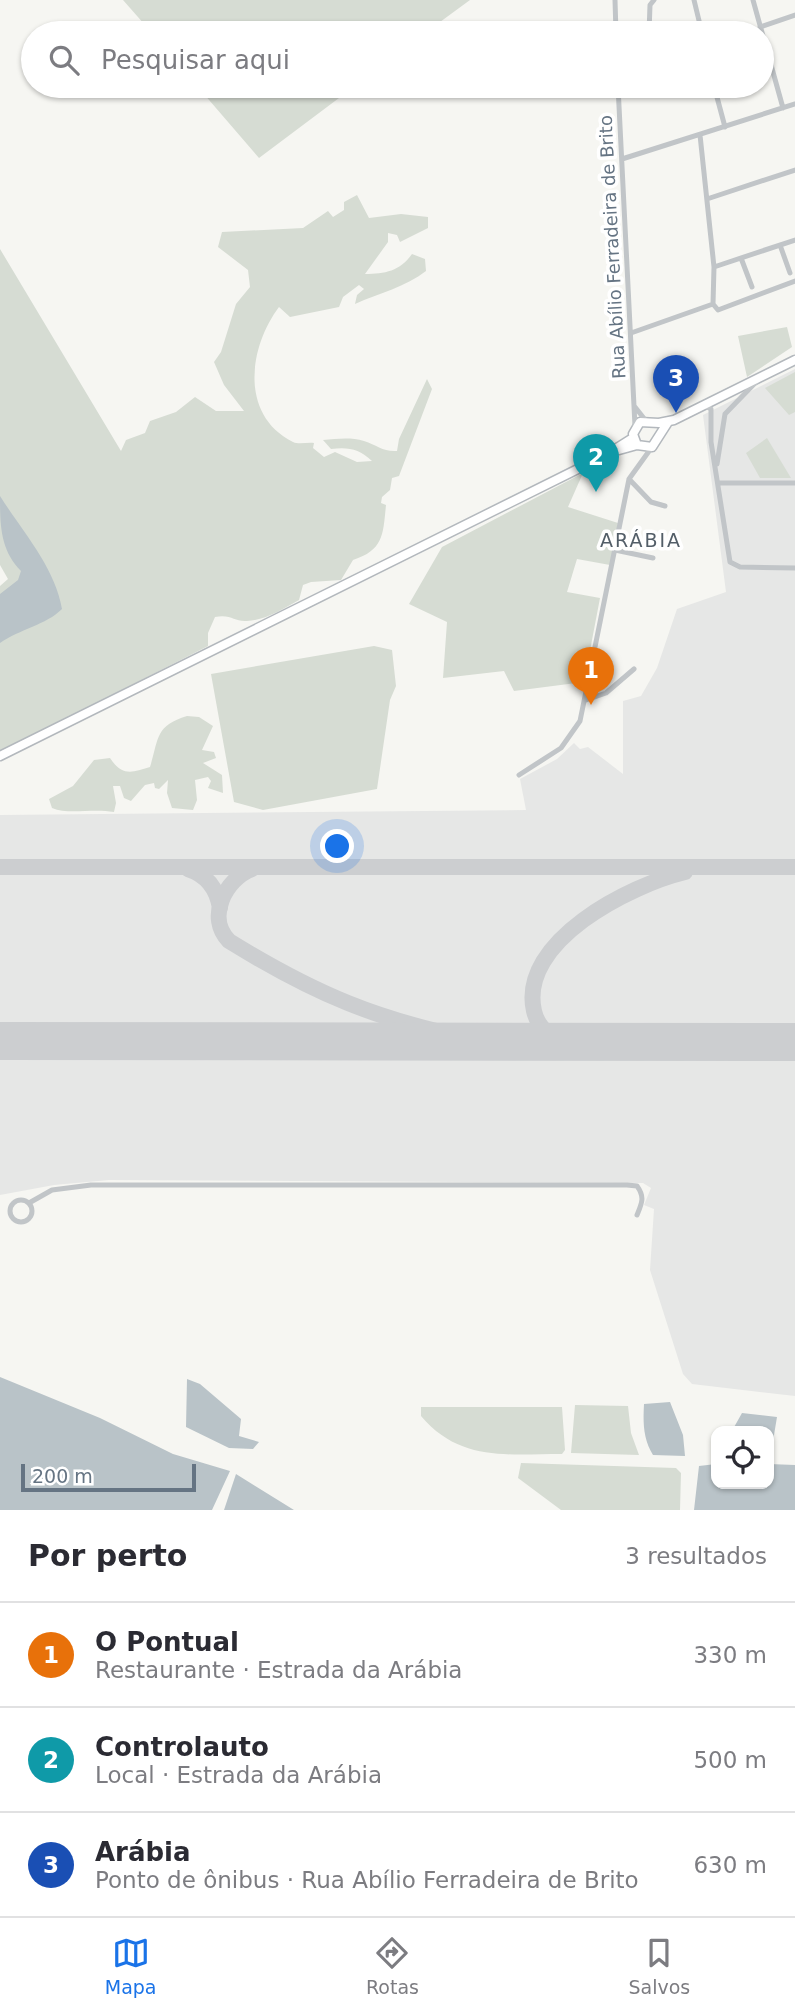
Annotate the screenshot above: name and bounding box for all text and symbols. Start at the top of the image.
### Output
search box [21,21,774,98]
icon: search [45,41,83,79]
text: Pesquisar aqui [101,45,290,75]
street label: Rua Abílio Ferradeira de Brito [595,115,629,379]
pin: 3 [653,355,699,413]
pin: 2 [573,434,619,492]
district label: ARÁBIA [600,529,682,551]
pin: 1 [568,647,614,705]
your location [320,829,354,863]
map controls [711,1426,774,1489]
button: locate [711,1426,774,1489]
scale bar [21,1461,196,1493]
text: 200 m [32,1465,93,1487]
text: Por perto [28,1538,187,1573]
text: 3 resultados [625,1543,767,1569]
text: O Pontual [95,1627,239,1657]
text: 1 [43,1642,59,1668]
text: 330 m [693,1642,767,1668]
text: Restaurante · Estrada da Arábia [95,1657,462,1683]
text: Controlauto [95,1732,269,1762]
text: 2 [43,1747,59,1773]
text: 500 m [693,1747,767,1773]
text: Local · Estrada da Arábia [95,1762,382,1788]
text: Arábia [95,1837,191,1867]
text: 3 [43,1852,59,1878]
text: 630 m [693,1852,767,1878]
text: Ponto de ônibus · Rua Abílio Ferradeira de Brito [95,1867,639,1893]
tab: Mapa [105,1934,157,1998]
tab: Rotas [366,1934,419,1998]
tab: Salvos [628,1934,690,1998]

